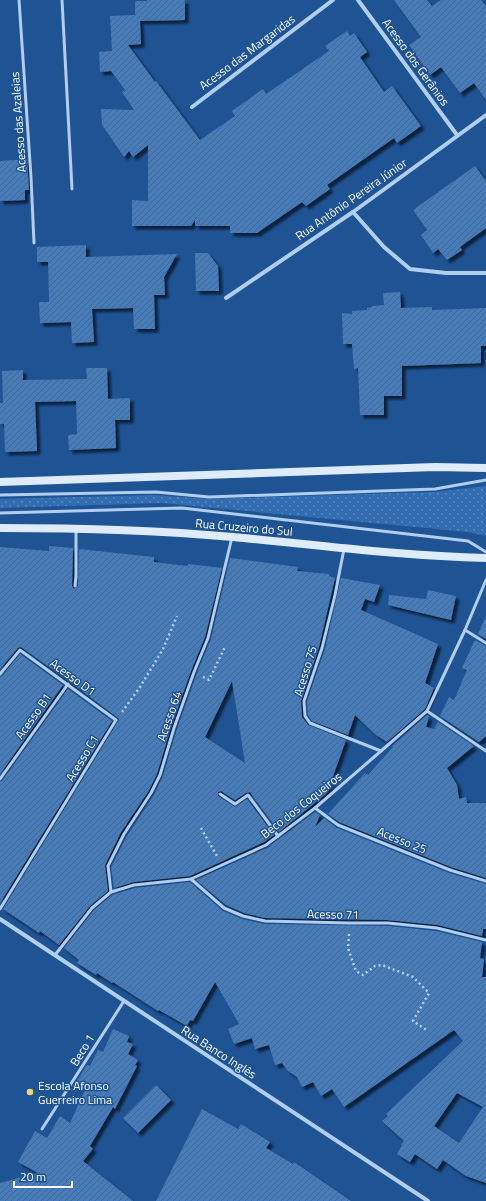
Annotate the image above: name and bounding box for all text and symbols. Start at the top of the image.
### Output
street label: Acesso das Margaridas [195,9,299,95]
street label: Acesso dos Gerânios [378,14,454,110]
street label: Acesso das Azaleias [5,71,31,173]
street label: Rua Antônio Pereira Júnior [291,153,411,245]
street label: Rua Cruzeiro do Sul [195,513,293,541]
street label: Acesso 75 [288,643,322,699]
street label: Acesso D1 [46,654,100,700]
street label: Acesso 64 [152,688,187,744]
street label: Acesso B1 [10,689,56,743]
street label: Acesso C1 [61,731,103,785]
street label: Beco dos Coqueiros [256,767,346,843]
street label: Acesso 25 [374,821,430,859]
street label: Acesso 71 [307,904,359,924]
street label: Rua Banco Inglês [178,1021,261,1084]
street label: Beco 1 [65,1030,99,1070]
place label: Escola Afonso Guerreiro Lima [38,1076,112,1109]
marker: Escola Afonso Guerreiro Lima [25,1087,35,1097]
scale bar [14,1163,72,1189]
text: 20 m [20,1167,46,1186]

